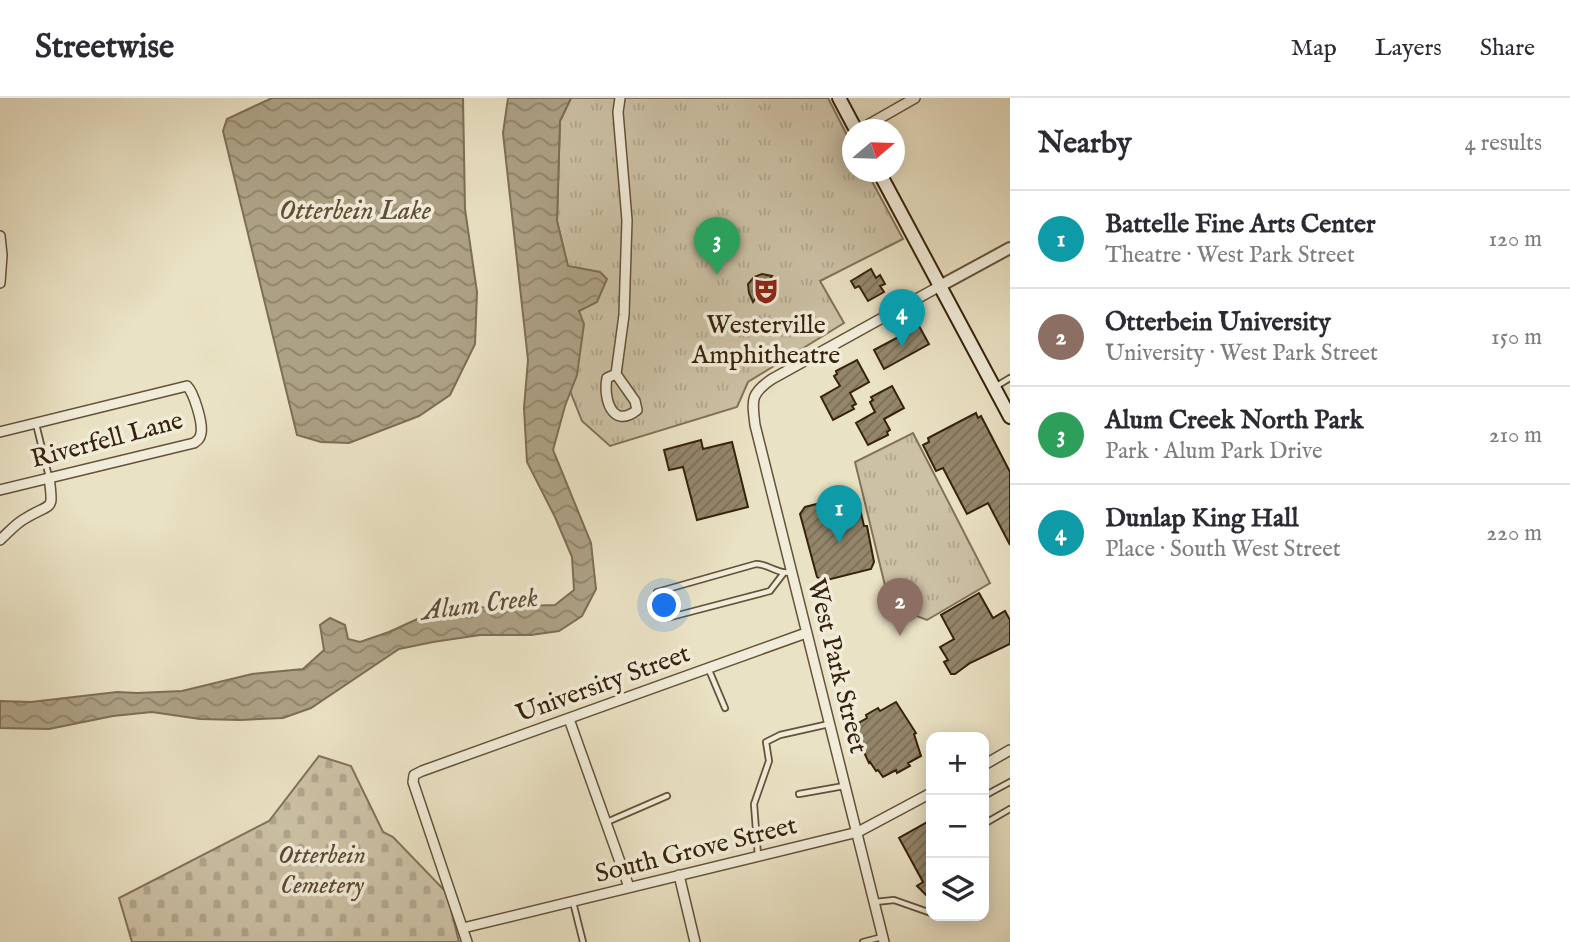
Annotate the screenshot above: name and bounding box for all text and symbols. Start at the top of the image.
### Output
text: Streetwise [35,27,174,69]
text: Map [1291,33,1337,64]
text: Layers [1375,33,1442,64]
text: Share [1480,33,1535,64]
north arrow [842,119,905,182]
text: Nearby [1038,125,1131,163]
text: 4 results [1464,129,1542,158]
water label: Otterbein Lake [279,194,432,229]
text: Battelle Fine Arts Center [1105,208,1375,241]
pin: 3 [694,217,740,275]
text: 1 [1057,225,1065,254]
text: 120 m [1489,225,1542,254]
text: Theatre · West Park Street [1105,241,1355,270]
theatre icon: Westerville Amphitheatre [751,276,781,306]
pin: 4 [879,289,925,347]
text: Otterbein University [1105,306,1331,339]
place label: Westerville Amphitheatre [691,309,840,372]
text: 2 [1056,323,1066,352]
text: 150 m [1491,323,1542,352]
text: University · West Park Street [1105,339,1378,368]
street label: Riverfell Lane [27,404,187,476]
text: Alum Creek North Park [1105,404,1363,437]
text: 3 [1057,421,1065,450]
text: 210 m [1489,421,1542,450]
text: Park · Alum Park Drive [1105,437,1323,466]
pin: 1 [816,485,862,543]
text: Dunlap King Hall [1105,502,1299,535]
text: 4 [1055,519,1067,548]
text: 220 m [1486,519,1542,548]
text: Place · South West Street [1105,535,1341,564]
street label: West Park Street [799,575,875,757]
pin: 2 [877,578,923,636]
water label: Alum Creek [417,581,540,630]
your location [647,588,681,622]
street label: University Street [511,637,695,731]
map controls [926,732,989,921]
button: + [926,732,989,795]
button: − [926,795,989,858]
street label: South Grove Street [592,809,800,891]
park label: Otterbein Cemetery [278,839,366,902]
button: layers [926,858,989,921]

